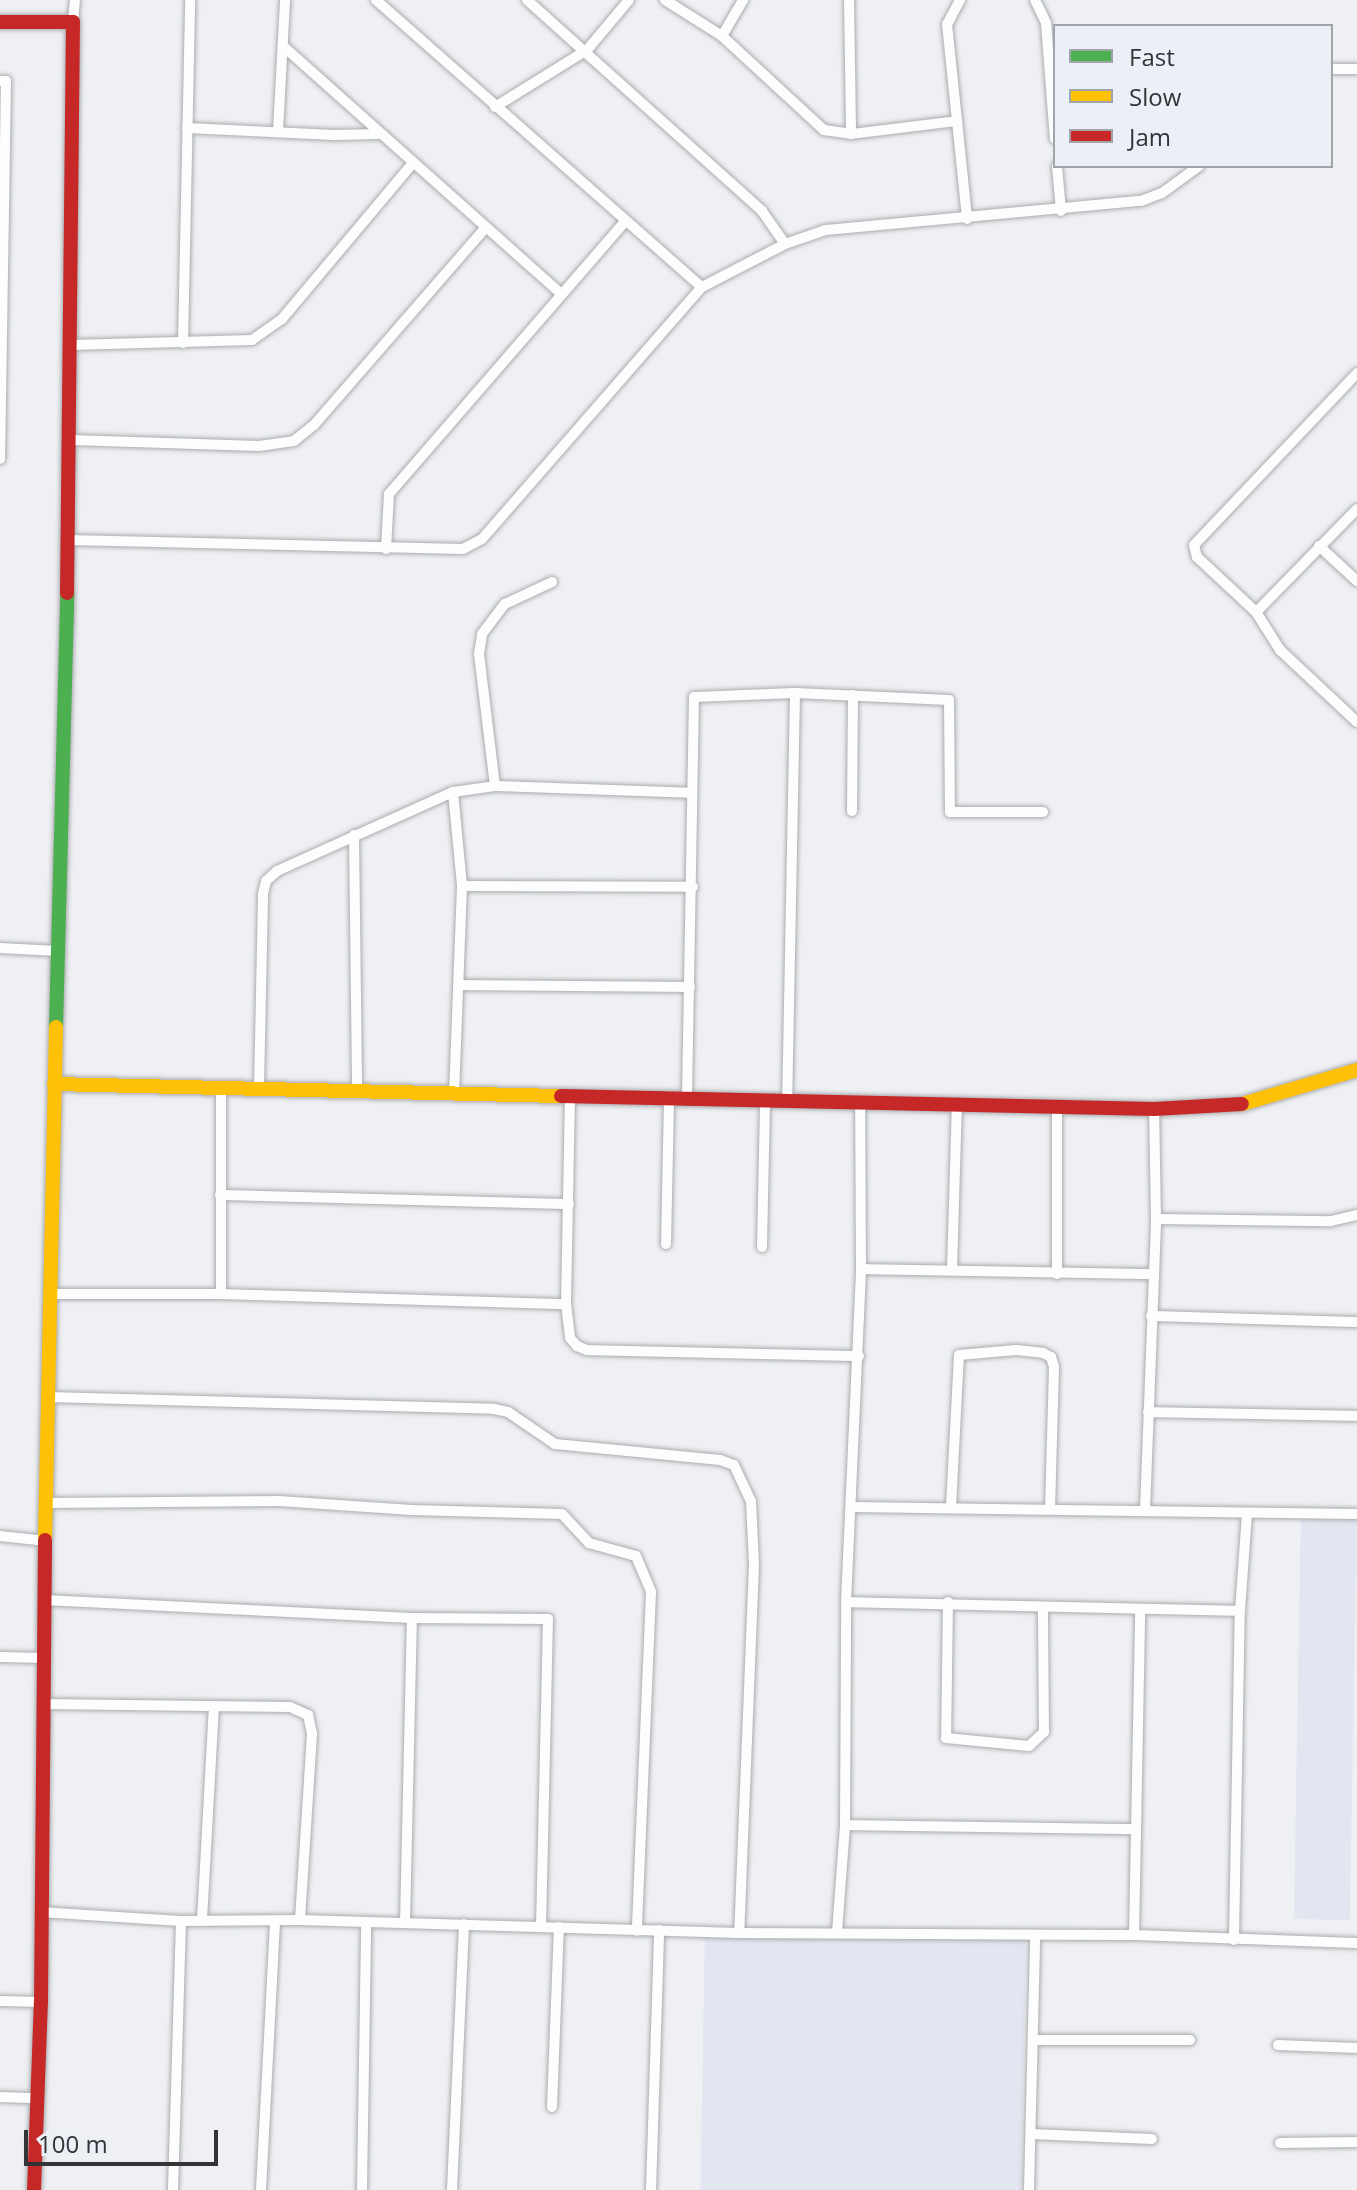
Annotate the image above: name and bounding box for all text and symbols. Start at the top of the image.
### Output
legend [1053,24,1333,168]
text: Fast [1129,40,1175,73]
text: Slow [1129,80,1181,113]
text: Jam [1129,120,1171,153]
scale bar [28,2114,222,2164]
text: 100 m [38,2127,108,2160]

